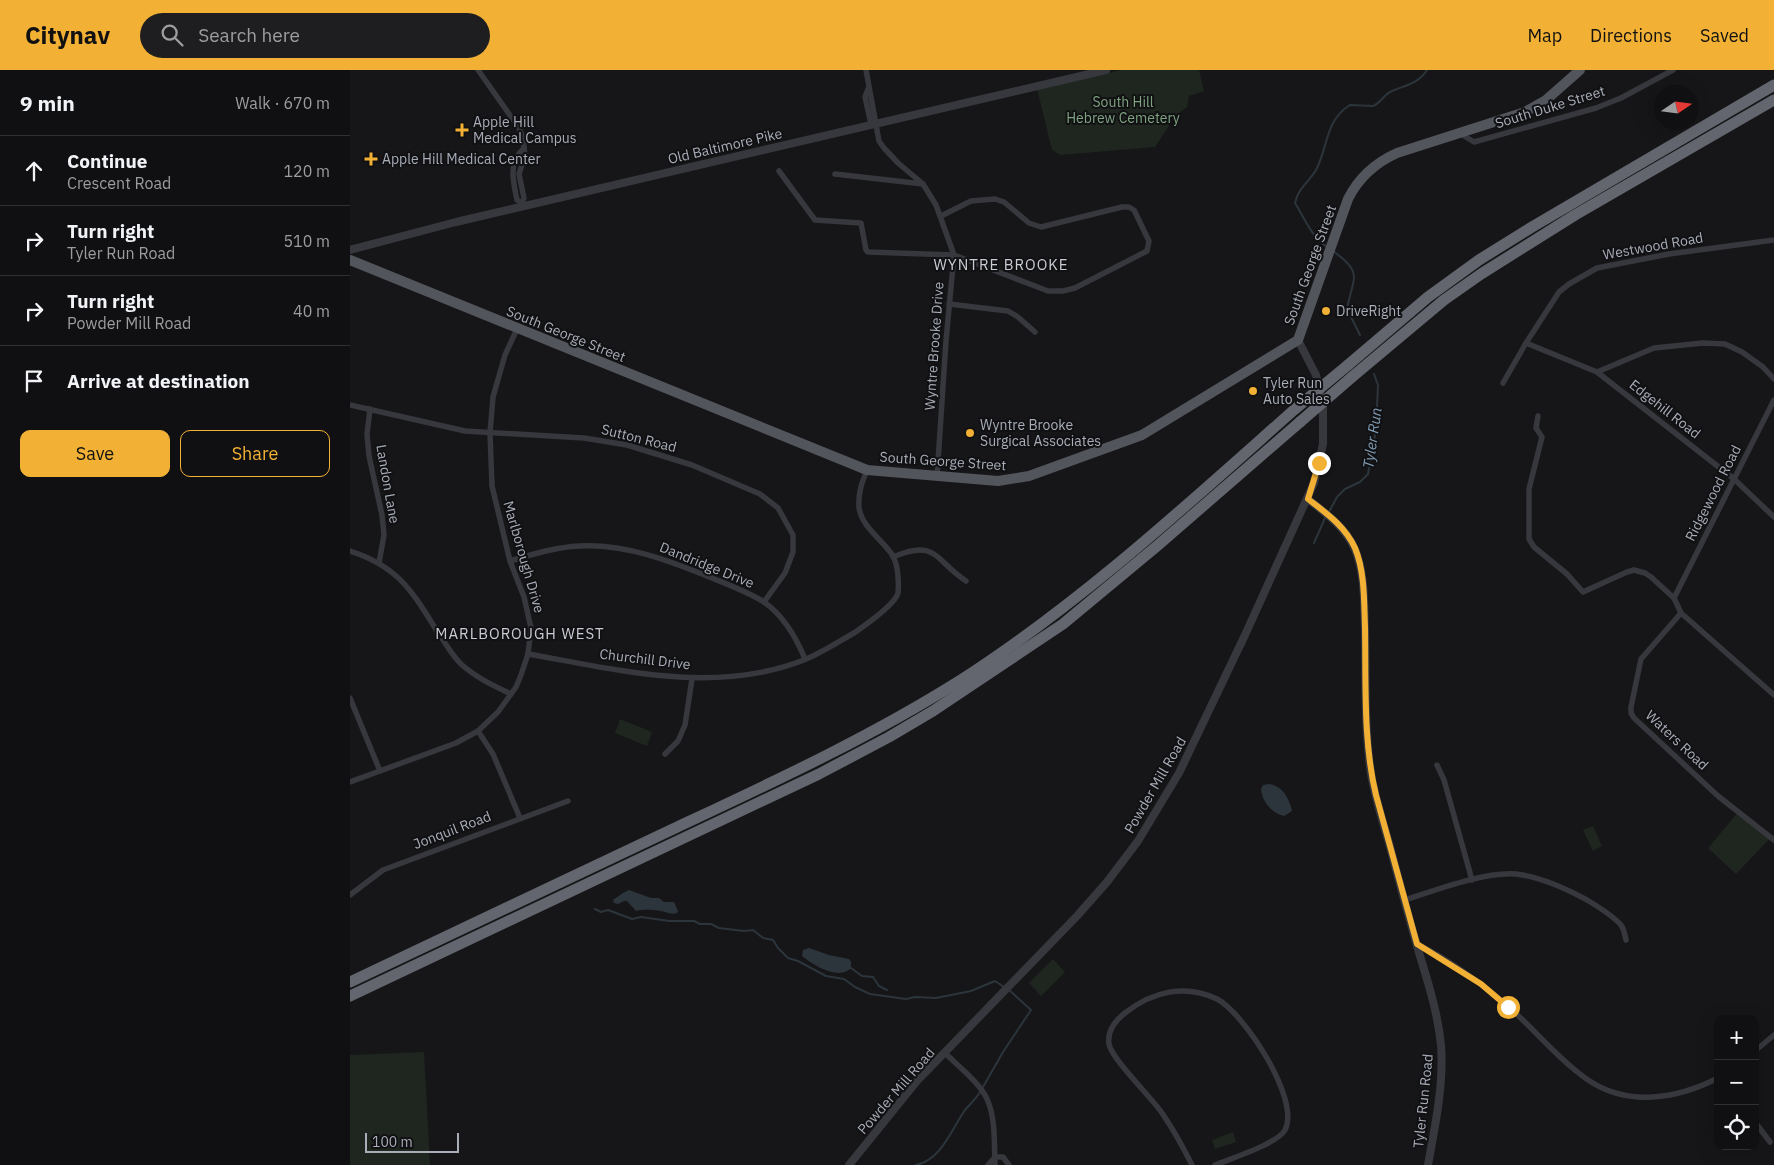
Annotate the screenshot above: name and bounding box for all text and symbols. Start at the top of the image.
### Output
search box [140,13,490,58]
text: Citynav [25,19,110,51]
icon: search [158,21,186,49]
text: Search here [198,23,300,47]
text: Map [1527,24,1562,47]
text: Directions [1590,24,1672,47]
text: Saved [1700,24,1749,47]
street label: South Duke Street [1493,82,1607,132]
north arrow [1654,85,1699,130]
text: 9 min [20,89,75,117]
text: Walk · 670 m [235,93,330,113]
park label: South Hill Hebrew Cemetery [1066,93,1180,127]
place label: Apple Hill Medical Campus [473,113,577,147]
marker: Apple Hill Medical Campus [455,123,469,137]
street label: Old Baltimore Pike [666,124,784,168]
text: Continue [67,149,147,173]
place label: Apple Hill Medical Center [382,150,541,168]
marker: Apple Hill Medical Center [364,152,378,166]
icon: ahead [20,157,48,185]
text: 120 m [283,161,330,181]
text: Crescent Road [67,173,171,193]
street label: South George Street [1280,202,1340,328]
text: Turn right [67,219,154,243]
icon: right [20,227,48,255]
street label: Westwood Road [1601,228,1705,264]
text: 510 m [283,231,330,251]
text: Tyler Run Road [67,243,175,263]
district label: WYNTRE BROOKE [933,255,1069,274]
street label: Wyntre Brooke Drive [921,281,947,411]
text: Turn right [67,289,154,313]
icon: right [20,297,48,325]
text: 40 m [293,301,330,321]
street label: South George Street [504,302,628,366]
place label: DriveRight [1336,302,1401,320]
marker: DriveRight [1320,305,1332,317]
text: Powder Mill Road [67,313,191,333]
icon: arrive [20,367,48,395]
text: Arrive at destination [67,369,250,393]
place label: Tyler Run Auto Sales [1263,374,1330,408]
street label: Edgehill Road [1626,376,1704,442]
marker: Tyler Run Auto Sales [1247,385,1259,397]
water label: Tyler Run [1358,406,1386,470]
place label: Wyntre Brooke Surgical Associates [980,416,1101,450]
street label: Sutton Road [599,420,679,456]
marker: Wyntre Brooke Surgical Associates [964,427,976,439]
button: Save [20,430,170,477]
button: Share [180,430,330,477]
street label: Ridgewood Road [1681,442,1745,544]
street label: Landon Lane [372,443,404,525]
street label: South George Street [879,448,1007,474]
route end [1308,452,1331,475]
street label: Marlborough Drive [499,499,549,615]
street label: Dandridge Drive [657,538,757,592]
district label: MARLBOROUGH WEST [435,624,605,643]
street label: Churchill Drive [598,644,692,674]
street label: Waters Road [1642,706,1712,774]
street label: Powder Mill Road [1120,733,1190,837]
street label: Jonquil Road [411,807,493,853]
route start [1497,996,1520,1019]
map controls [1714,1015,1759,1150]
button: + [1714,1015,1759,1060]
street label: Powder Mill Road [854,1044,938,1138]
street label: Tyler Run Road [1409,1053,1437,1149]
button: − [1714,1060,1759,1105]
button: locate [1714,1105,1759,1150]
scale bar [365,1130,459,1153]
text: 100 m [372,1133,413,1151]

